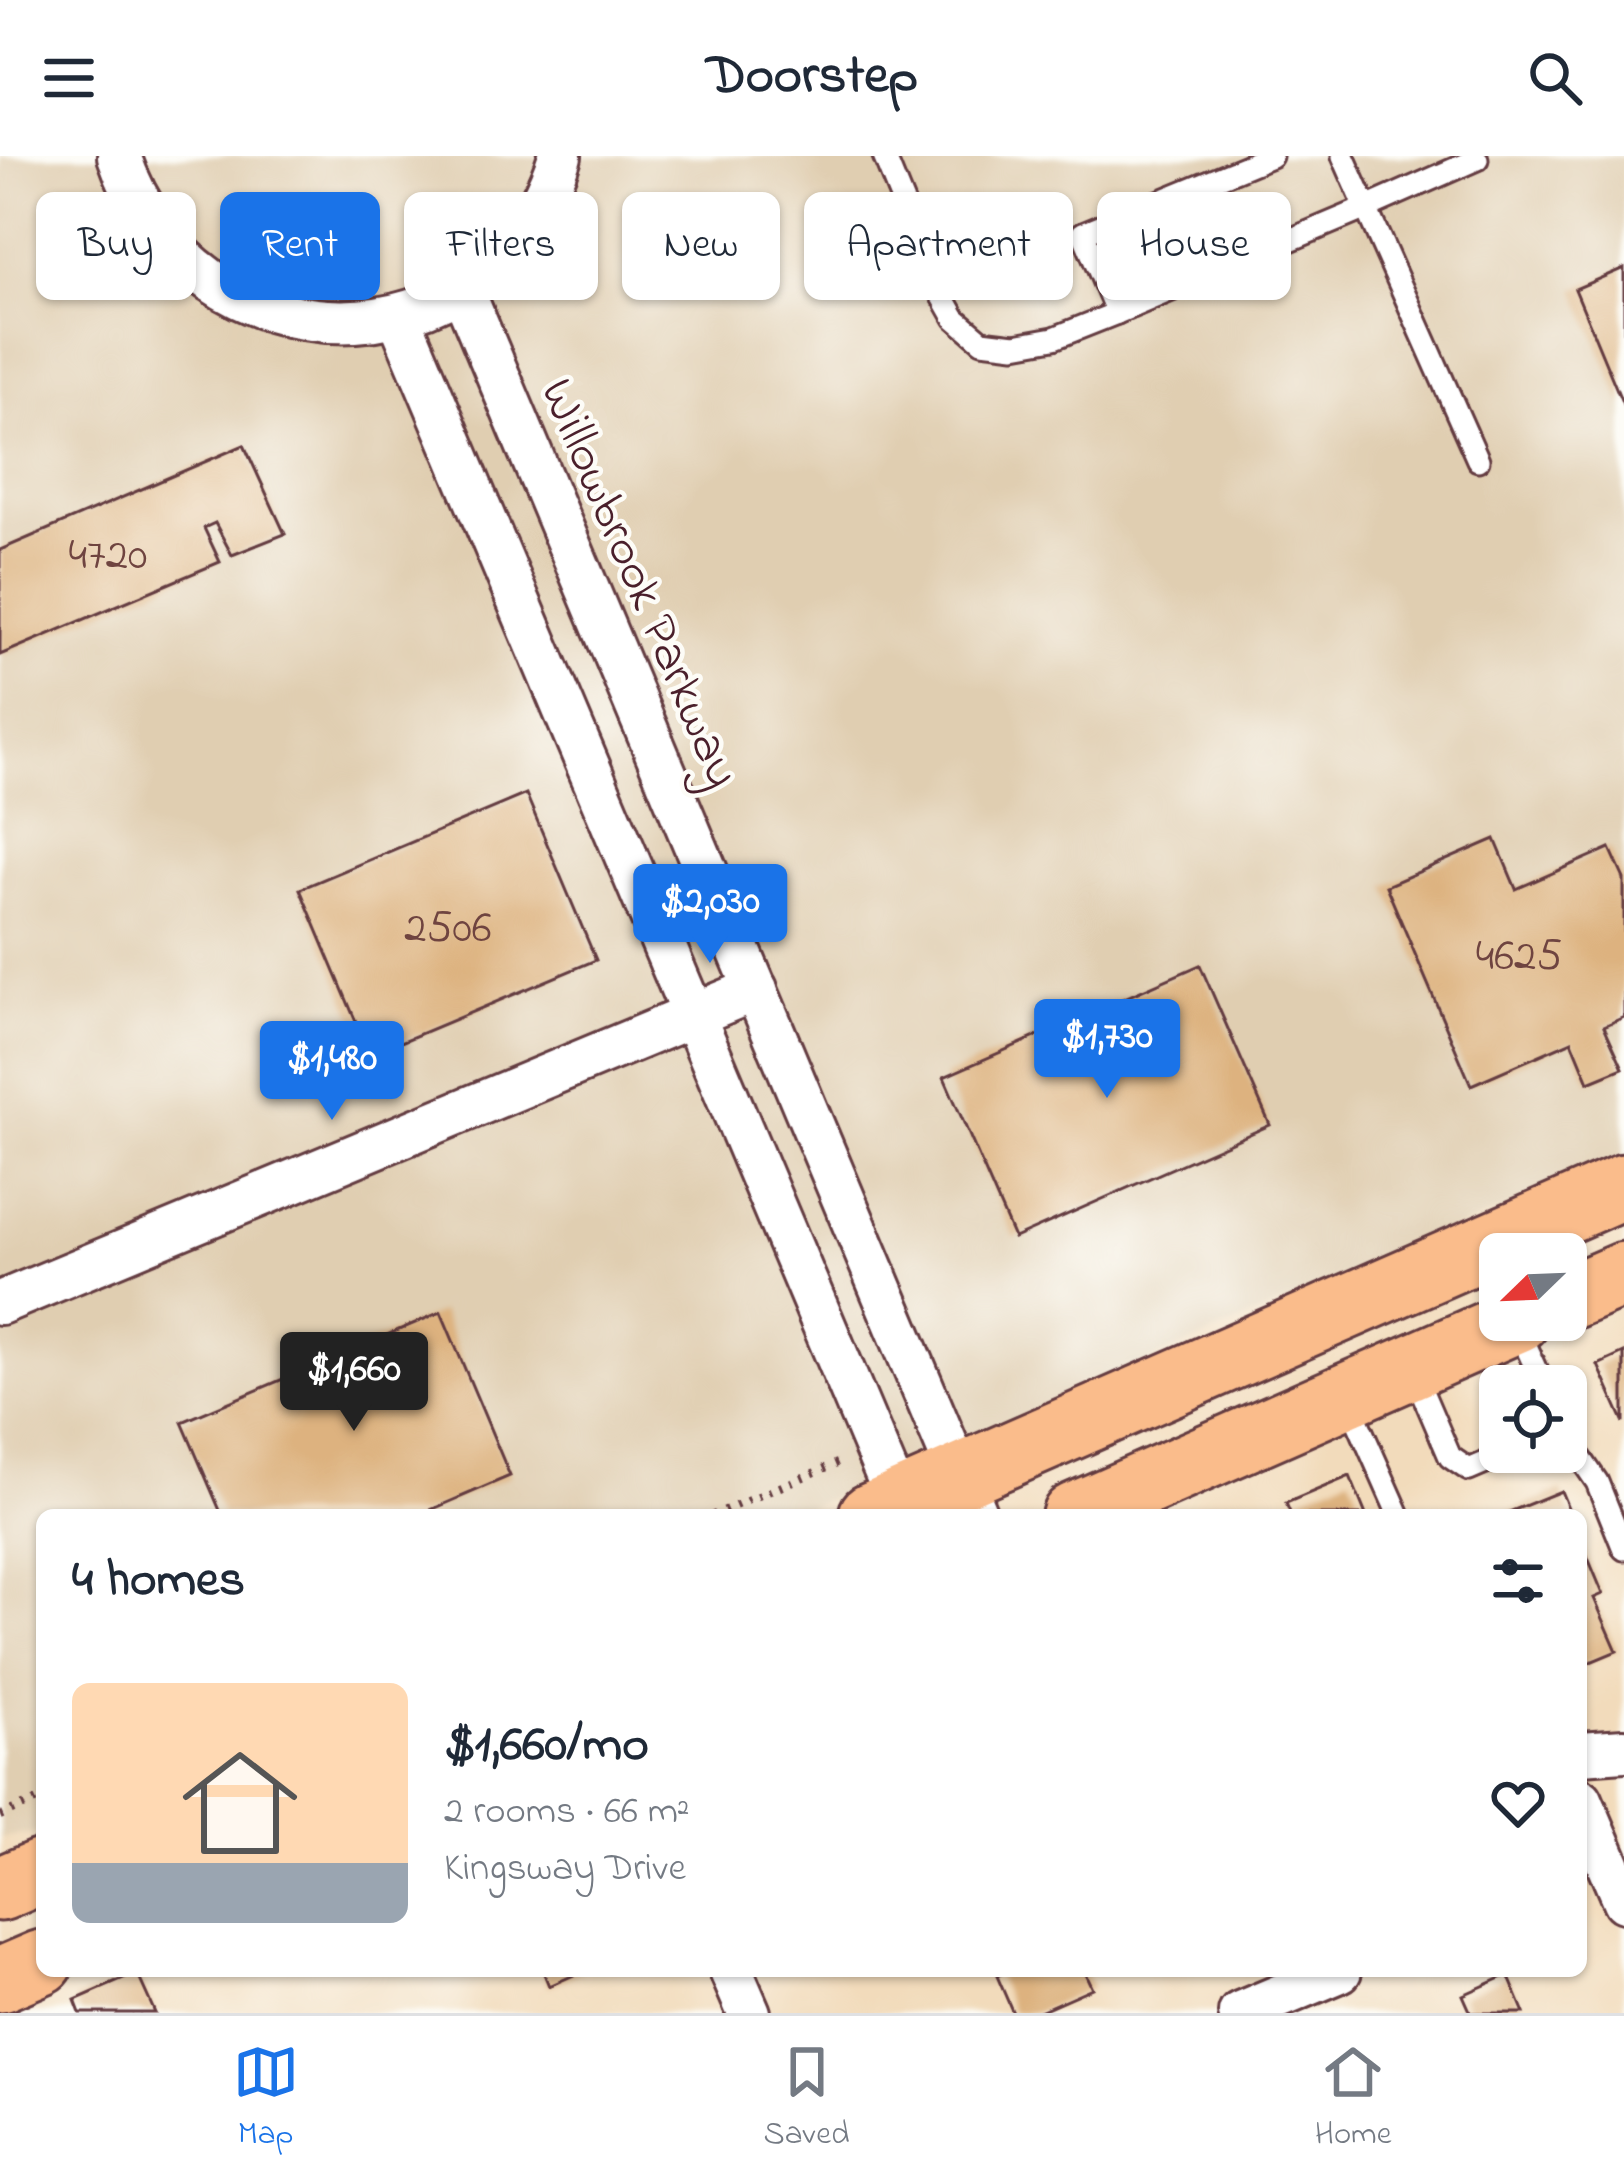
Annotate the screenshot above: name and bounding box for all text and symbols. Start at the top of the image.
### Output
text: Doorstep [706,39,918,117]
icon: menu [36,45,102,111]
icon: search [1522,45,1588,111]
chip: Buy [36,192,196,300]
chip: Rent [220,192,380,300]
chip: Filters [404,192,598,300]
chip: New [622,192,780,300]
chip: Apartment [804,192,1073,300]
chip: House [1097,192,1291,300]
street label: Willowbrook Parkway [518,368,758,800]
house number: 4720 [69,524,147,590]
pin: $2,030 [612,864,808,966]
text: $2,030 [660,874,760,931]
house number: 2506 [404,897,492,963]
house number: 4625 [1476,925,1562,991]
pin: $1,730 [1009,999,1205,1101]
text: $1,730 [1061,1009,1153,1066]
pin: $1,480 [234,1021,430,1123]
text: $1,480 [287,1031,377,1088]
north arrow [1479,1233,1587,1341]
map controls [1479,1233,1587,1473]
pin: $1,660 [256,1332,452,1434]
text: $1,660 [307,1342,401,1399]
button: locate [1479,1365,1587,1473]
text: 4 homes [72,1544,245,1619]
icon: filters [1485,1548,1551,1614]
text: $1,660/mo [444,1709,649,1784]
icon: home [168,1731,312,1875]
icon: heart [1485,1770,1551,1836]
text: 2 rooms · 66 m² [444,1784,690,1841]
text: Kingsway Drive [444,1841,686,1898]
tab: Map [233,2039,299,2159]
tab: Saved [764,2039,850,2159]
tab: Home [1315,2039,1391,2159]

